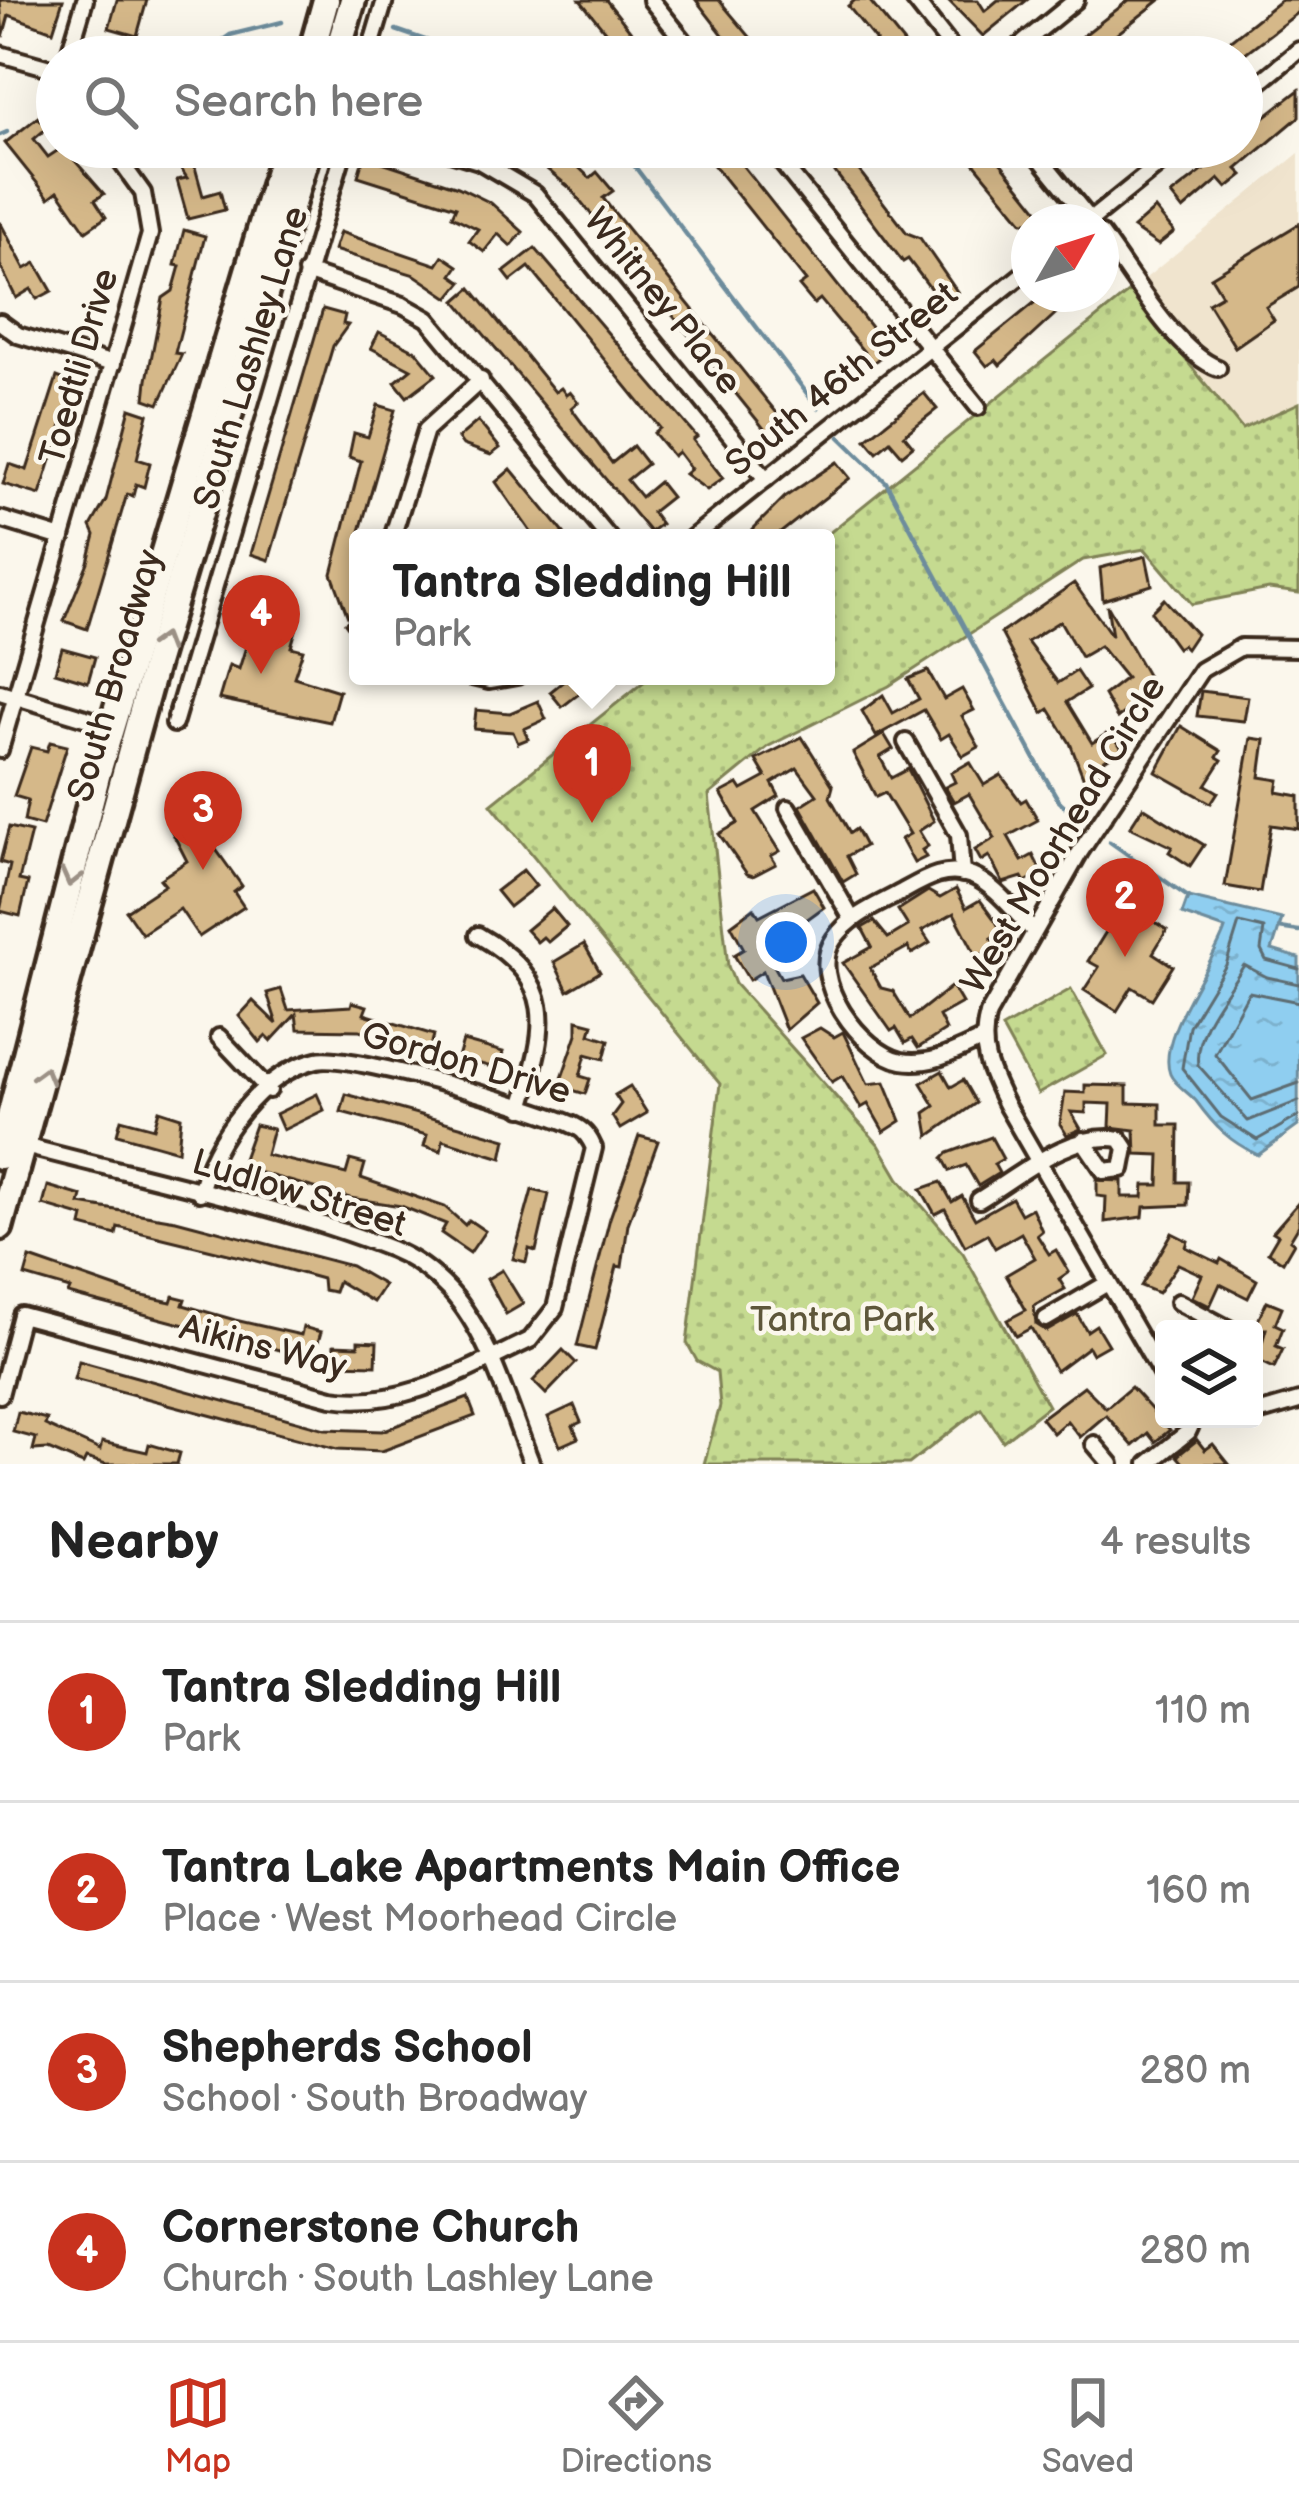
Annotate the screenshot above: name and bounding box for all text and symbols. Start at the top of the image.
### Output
search box [36,36,1263,168]
icon: search [78,69,144,135]
text: Search here [174,75,423,130]
street label: Whitney Place [574,200,750,404]
street label: South Lashley Lane [185,201,319,515]
north arrow [1011,204,1119,312]
street label: Toedtli Drive [31,264,129,470]
street label: South 46th Street [718,273,966,487]
popup [349,529,835,685]
street label: South Broadway [59,544,173,807]
text: Tantra Sledding Hill [392,556,792,611]
pin: 4 [222,575,300,674]
text: Park [392,611,471,658]
one-way arrow [148,632,173,653]
street label: West Moorhead Circle [952,669,1176,1001]
pin: 1 [553,724,631,823]
pin: 3 [164,771,242,870]
pin: 2 [1086,858,1164,957]
one-way arrow [61,867,86,887]
your location [756,912,816,972]
street label: Gordon Drive [357,1014,575,1114]
one-way arrow [30,1065,55,1086]
street label: Ludlow Street [187,1141,411,1247]
park label: Tantra Park [750,1299,934,1342]
street label: Aikins Way [175,1307,352,1390]
map controls [1155,1320,1263,1428]
button: layers [1155,1320,1263,1428]
text: Nearby [48,1512,219,1573]
text: 4 results [1100,1519,1251,1566]
text: Tantra Sledding Hill [162,1661,561,1716]
text: 1 [79,1688,95,1735]
text: 110 m [1155,1688,1251,1735]
text: Park [162,1716,240,1763]
text: Tantra Lake Apartments Main Office [162,1841,900,1896]
text: 2 [75,1868,99,1915]
text: 160 m [1146,1868,1251,1915]
text: Place · West Moorhead Circle [162,1896,677,1943]
text: Shepherds School [162,2021,533,2076]
text: 3 [76,2048,98,2095]
text: 280 m [1140,2048,1251,2095]
text: School · South Broadway [162,2076,587,2123]
text: Cornerstone Church [162,2201,579,2256]
text: 4 [76,2228,98,2275]
text: 280 m [1140,2228,1251,2275]
text: Church · South Lashley Lane [162,2256,654,2303]
tab: Map [165,2370,231,2482]
tab: Directions [560,2370,712,2482]
tab: Saved [1042,2370,1134,2482]

